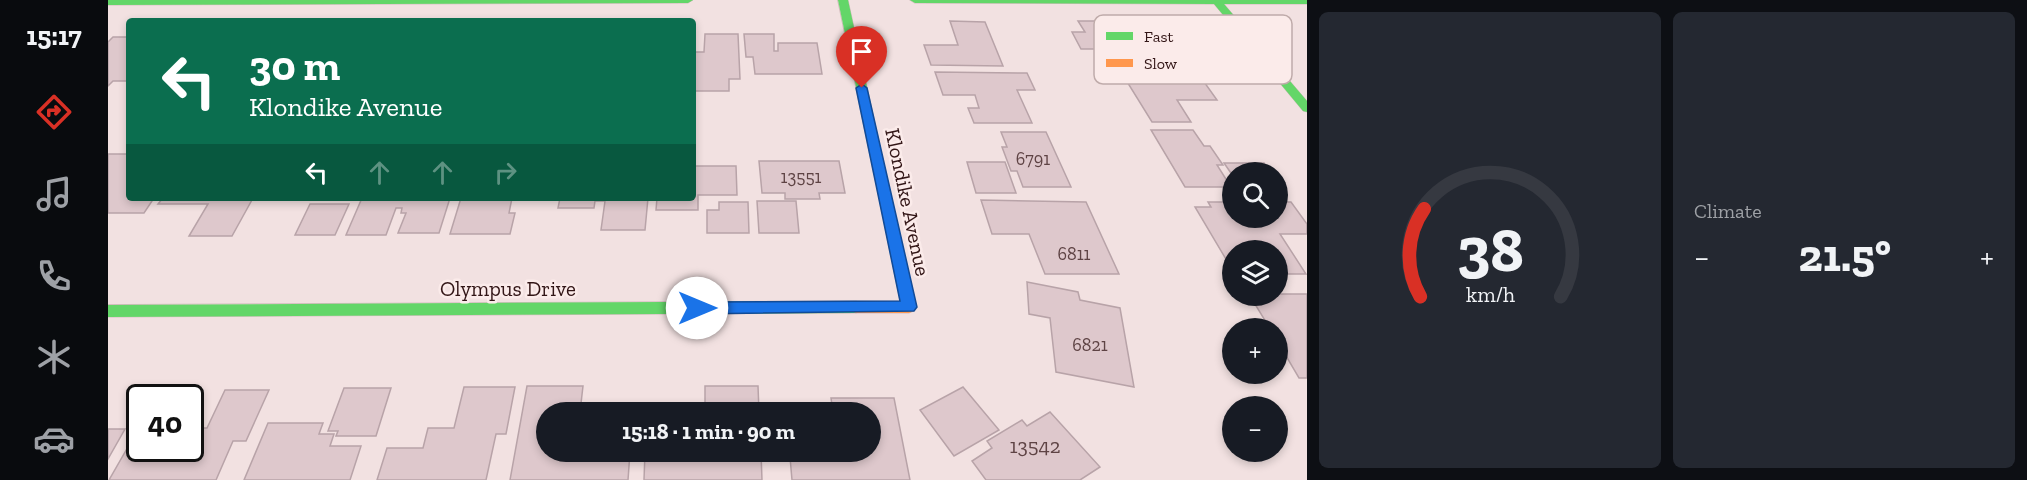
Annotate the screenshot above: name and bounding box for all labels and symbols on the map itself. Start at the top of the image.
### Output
legend [1094,15,1292,84]
pin [836,26,887,88]
text: Fast [1144,27,1173,46]
text: Slow [1144,54,1178,73]
street label: Klondike Avenue [880,126,936,278]
house number: 6791 [1016,148,1050,170]
house number: 13551 [780,166,822,188]
house number: 6811 [1057,243,1091,265]
street label: Olympus Drive [440,276,576,301]
position arrow [665,276,729,340]
house number: 6821 [1072,334,1108,356]
speed limit sign: 40 [126,384,204,462]
house number: 13542 [1009,433,1061,458]

